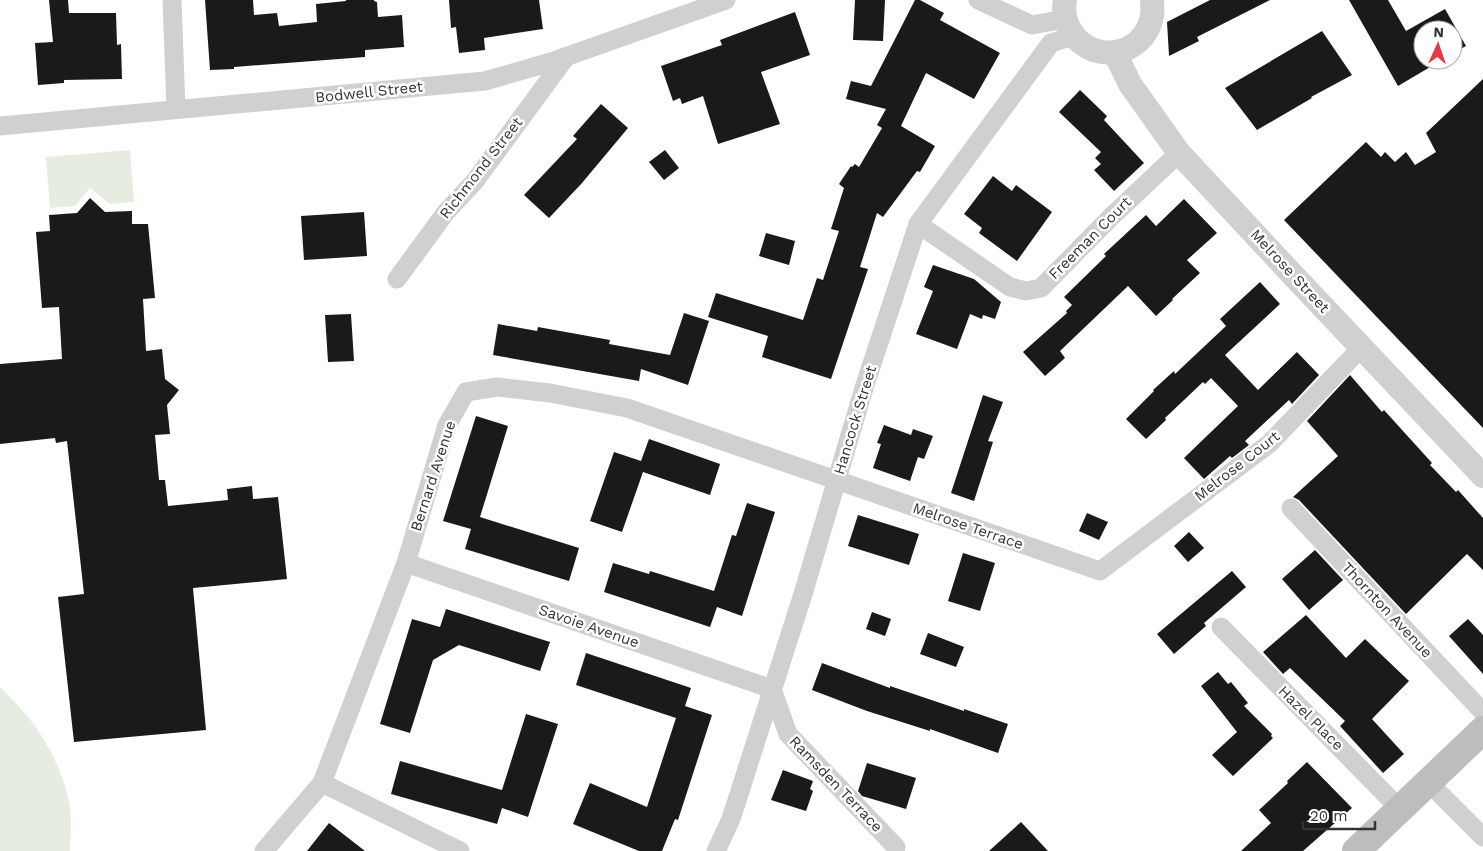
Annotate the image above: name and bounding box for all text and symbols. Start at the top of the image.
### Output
north arrow [1413,20,1463,70]
text: N [1433,24,1444,40]
street label: Bodwell Street [314,77,424,107]
street label: Richmond Street [436,113,527,222]
street label: Freeman Court [1045,192,1136,283]
street label: Melrose Street [1247,225,1334,317]
street label: Hancock Street [830,363,880,477]
street label: Bernard Avenue [407,418,459,534]
street label: Melrose Court [1191,427,1284,505]
street label: Melrose Terrace [910,499,1026,553]
street label: Thornton Avenue [1338,558,1436,662]
street label: Savoie Avenue [537,600,641,652]
street label: Hazel Place [1275,682,1347,754]
street label: Ramsden Terrace [786,732,886,836]
scale bar [1303,798,1376,830]
text: 20 m [1310,807,1348,825]

